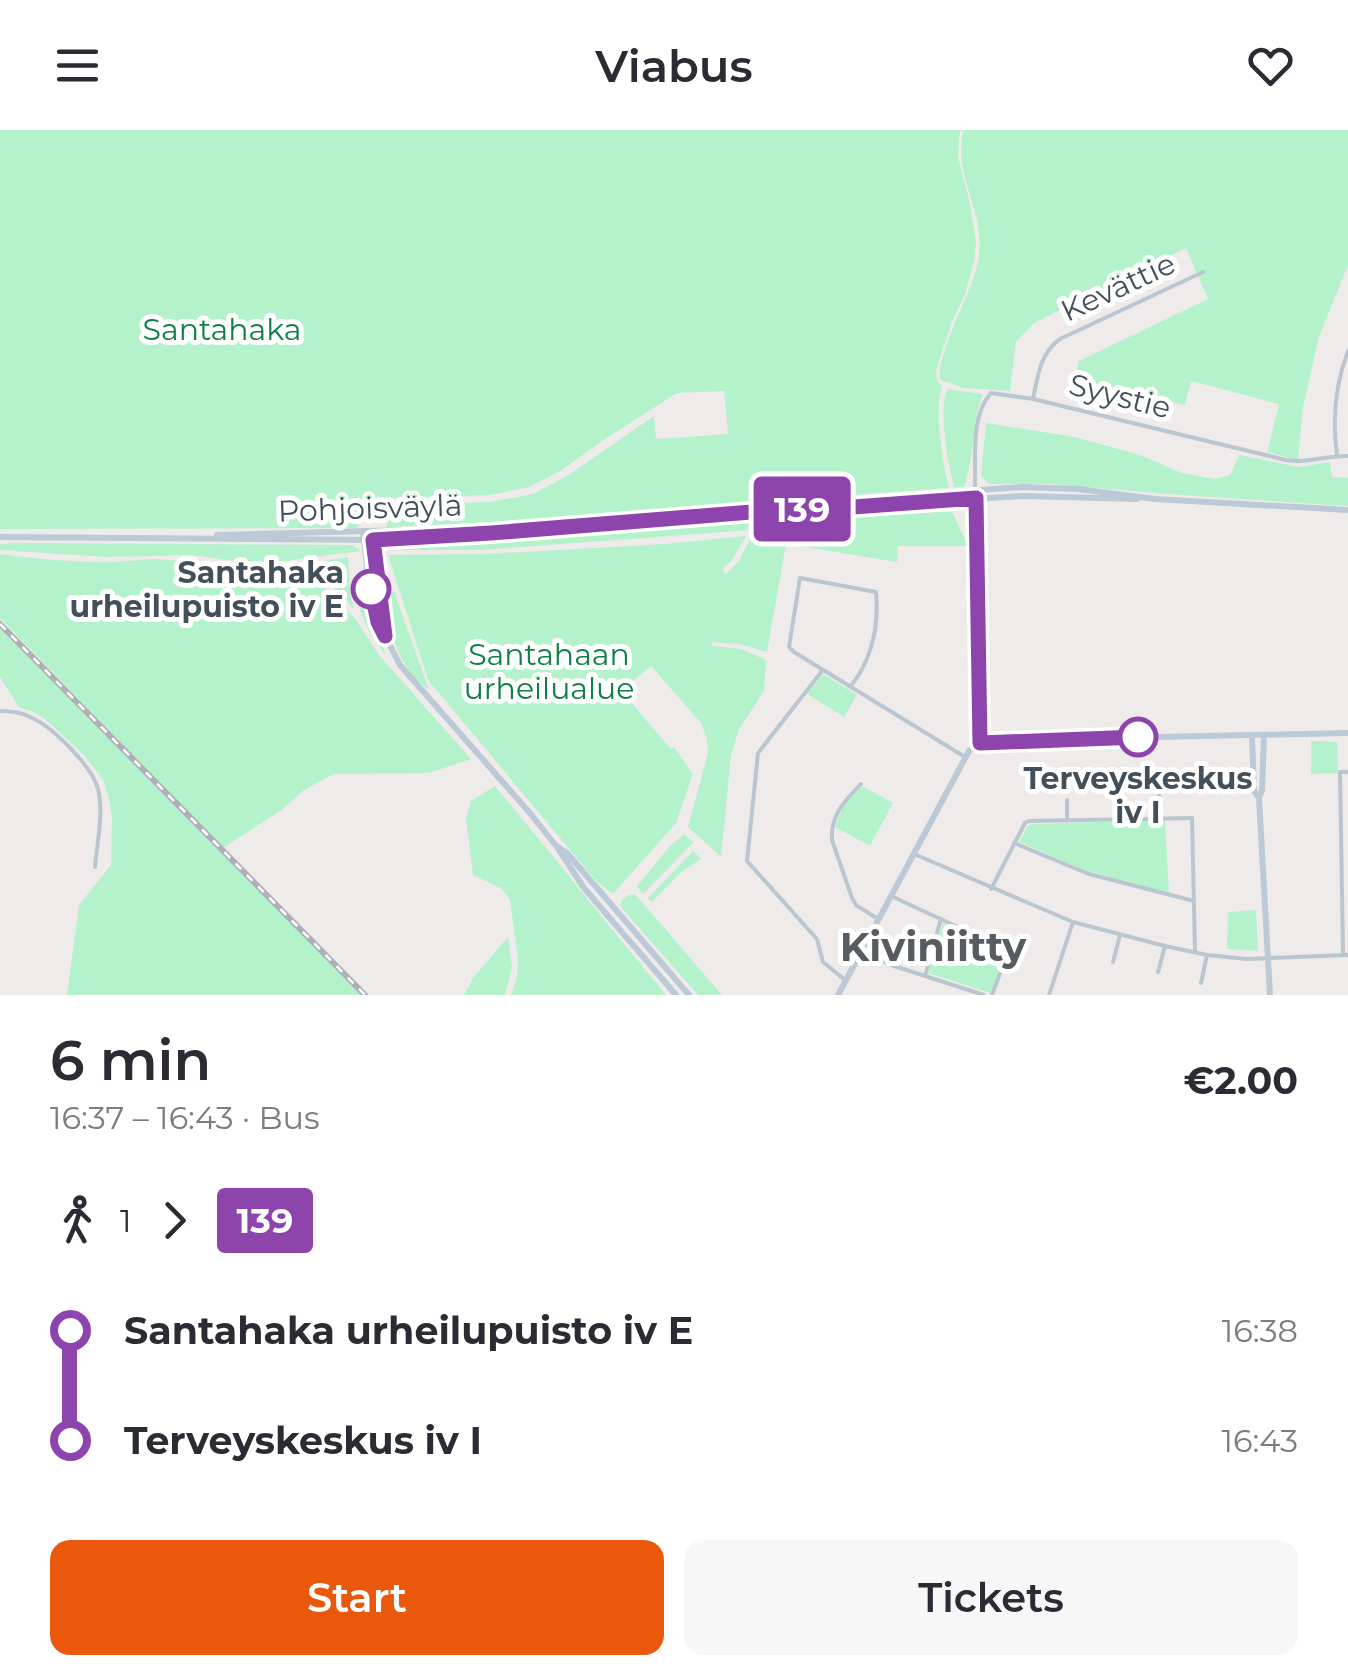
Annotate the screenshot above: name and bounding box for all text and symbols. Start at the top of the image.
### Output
icon: menu [50,38,105,93]
text: Viabus [595,38,753,93]
icon: heart [1243,38,1298,93]
street label: Kevättie [1055,244,1181,330]
park label: Santahaka [142,311,302,348]
street label: Syystie [1065,366,1175,426]
line badge: 139 [744,476,860,542]
street label: Pohjoisväylä [277,486,463,530]
text: 139 [774,488,830,531]
place label: Santahaka urheilupuisto iv E [70,554,344,625]
marker: Santahaka urheilupuisto iv E [352,570,390,608]
park label: Santahaan urheilualue [464,636,634,707]
marker: Terveyskeskus iv I [1119,718,1157,756]
place label: Terveyskeskus iv I [1024,760,1252,831]
district label: Kiviniitty [840,922,1027,971]
text: 6 min [50,1027,211,1094]
text: €2.00 [1183,1057,1298,1104]
text: 16:37 – 16:43 · Bus [50,1098,320,1137]
icon: walk [50,1193,105,1248]
icon: forward [147,1193,202,1248]
text: 139 [237,1199,293,1242]
text: 1 [120,1201,132,1240]
text: Santahaka urheilupuisto iv E [124,1307,693,1354]
text: 16:38 [1222,1311,1298,1350]
text: Terveyskeskus iv I [124,1417,482,1464]
text: 16:43 [1221,1421,1298,1460]
button: Start [50,1540,664,1655]
button: Tickets [684,1540,1298,1655]

